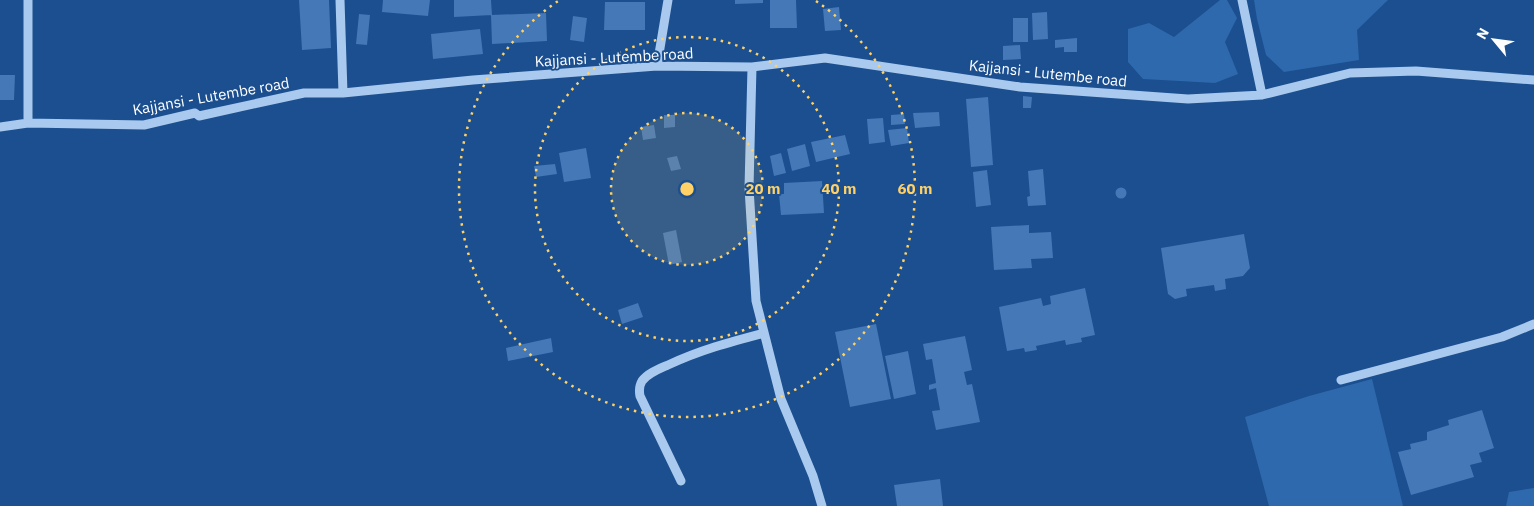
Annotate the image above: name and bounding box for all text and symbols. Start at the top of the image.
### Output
north arrow [1469,15,1519,65]
text: N [1472,25,1493,42]
street label: Kajjansi - Lutembe road [534,43,694,71]
street label: Kajjansi - Lutembe road [968,55,1128,91]
street label: Kajjansi - Lutembe road [131,73,291,119]
text: 20 m [746,179,780,198]
text: 40 m [822,179,856,198]
text: 60 m [898,179,932,198]
centre of rings [678,180,696,198]

